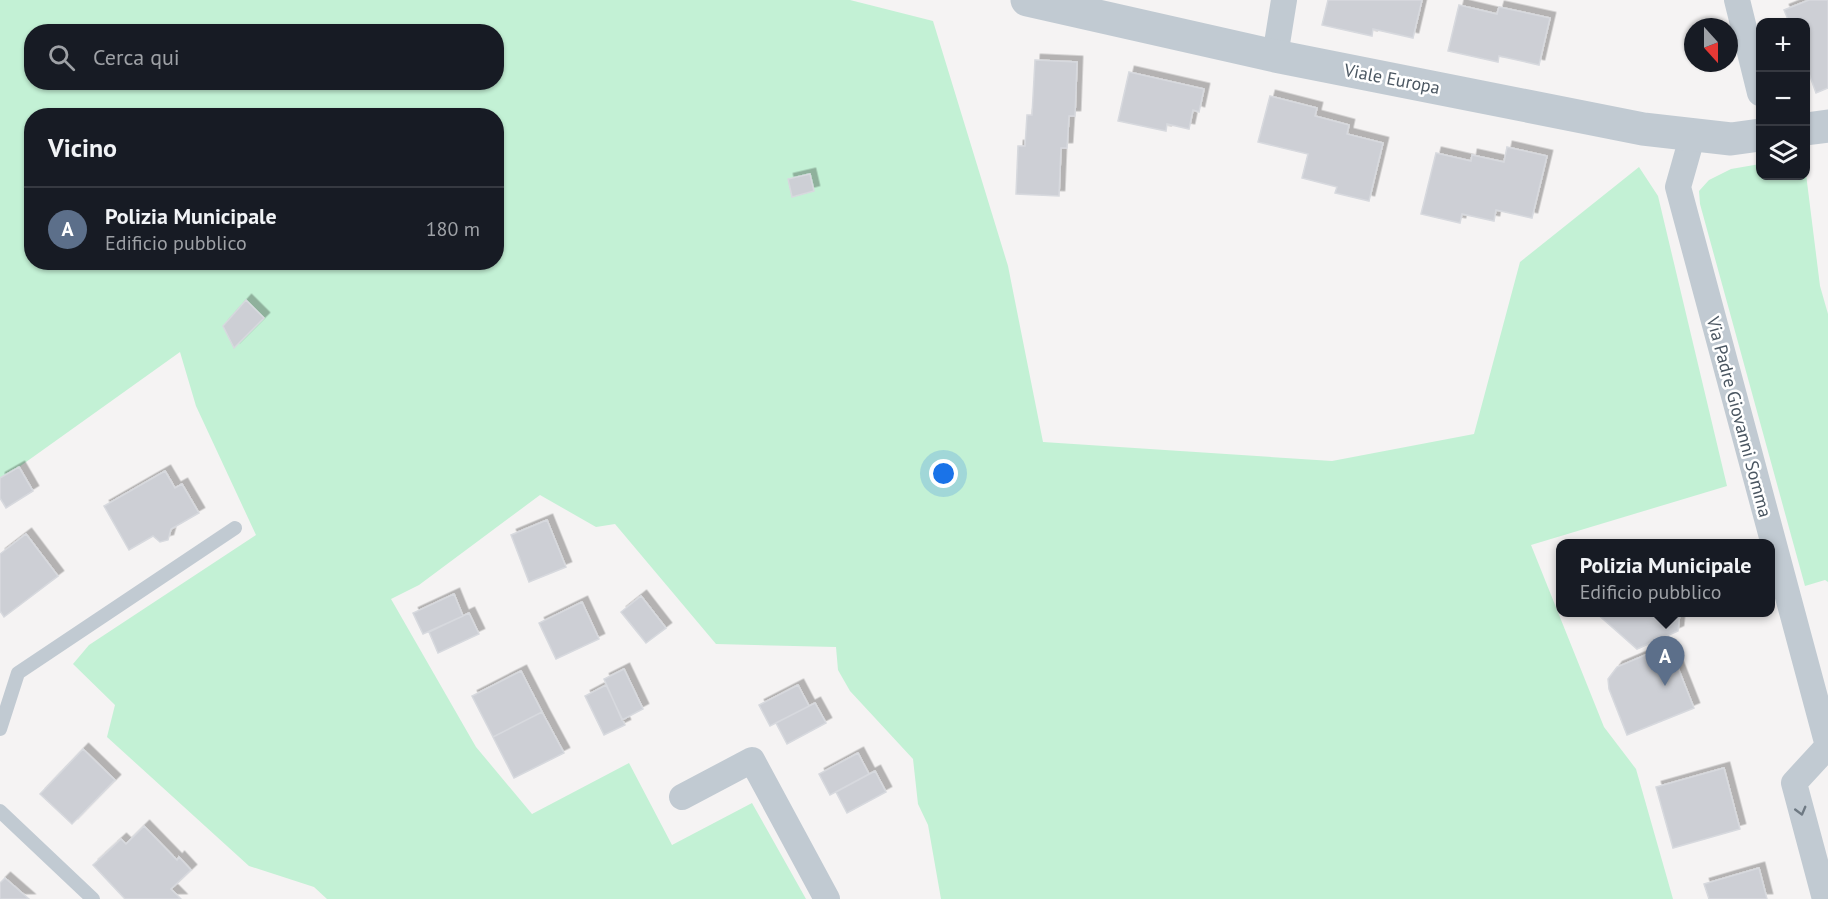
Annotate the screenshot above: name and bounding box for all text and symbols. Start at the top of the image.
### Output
north arrow [1684,18,1738,72]
map controls [1756,18,1810,180]
button: + [1756,18,1810,72]
search box [24,24,504,90]
icon: search [45,41,78,74]
text: Cerca qui [93,43,180,71]
street label: Viale Europa [1341,58,1442,99]
button: − [1756,72,1810,126]
button: layers [1756,126,1810,180]
text: Vicino [48,131,117,164]
text: Polizia Municipale [105,202,277,230]
text: A [61,216,74,242]
text: 180 m [426,216,480,242]
text: Edificio pubblico [105,230,247,256]
street label: Via Padre Giovanni Somma [1701,313,1777,520]
your location [929,459,958,488]
popup [1556,539,1775,617]
text: Polizia Municipale [1580,551,1751,579]
text: Edificio pubblico [1580,579,1721,605]
pin: A [1646,636,1684,686]
one-way arrow [1794,806,1807,816]

